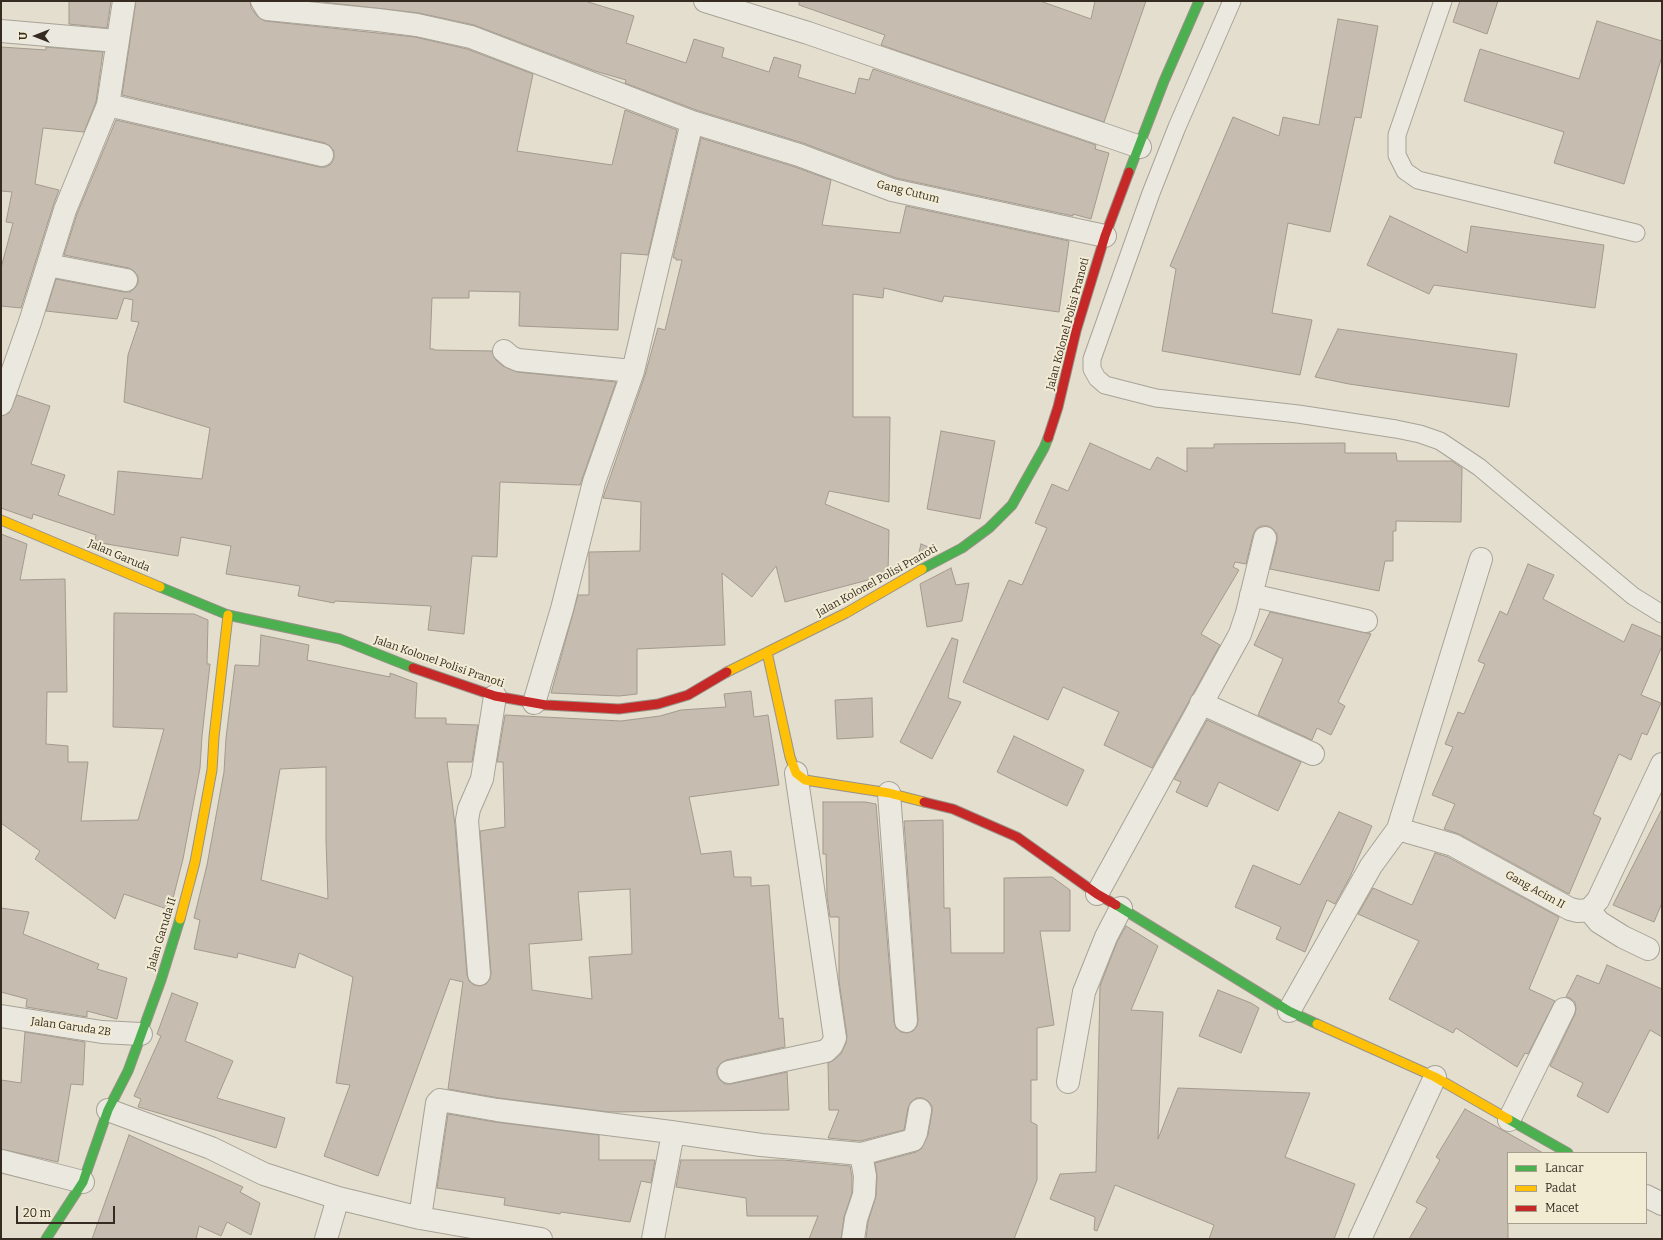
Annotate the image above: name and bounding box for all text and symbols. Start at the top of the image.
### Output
north arrow [16,16,56,56]
text: U [17,32,30,40]
street label: Gang Cutum [875,178,941,206]
street label: Jalan Kolonel Polisi Pranoti [1044,256,1092,392]
street label: Jalan Garuda [86,537,152,575]
street label: Jalan Kolonel Polisi Pranoti [814,542,940,620]
street label: Jalan Kolonel Polisi Pranoti [372,634,506,690]
street label: Gang Acim II [1503,868,1567,912]
street label: Jalan Garuda II [145,896,179,972]
street label: Jalan Garuda 2B [30,1015,112,1039]
legend [1507,1152,1647,1224]
text: Lancar [1545,1161,1583,1175]
text: Padat [1545,1181,1576,1195]
scale bar [18,1198,117,1224]
text: Macet [1545,1201,1579,1215]
text: 20 m [23,1206,51,1220]

